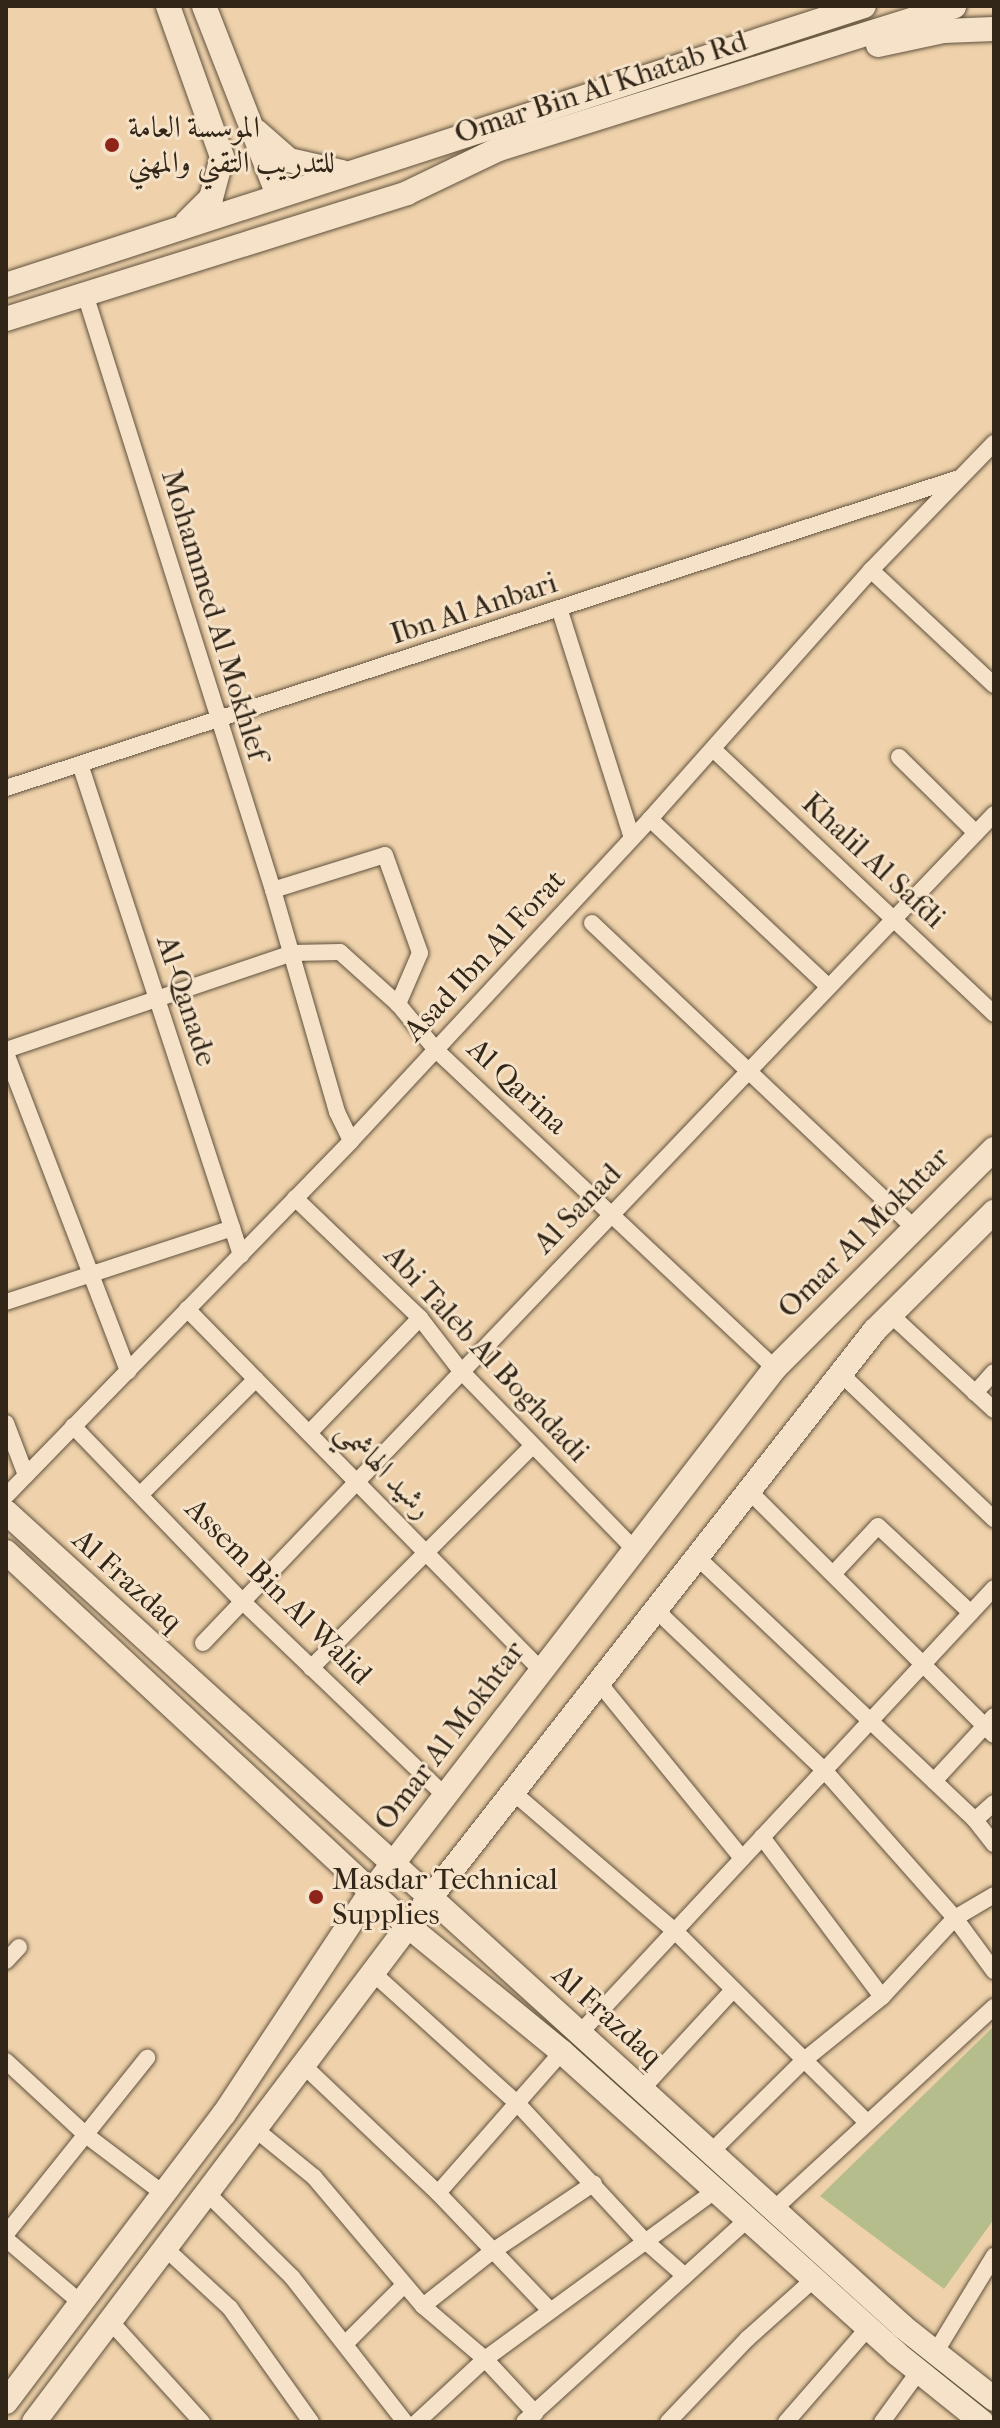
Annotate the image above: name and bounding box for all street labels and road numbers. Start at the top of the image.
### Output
street label: Omar Bin Al Khatab Rd [450,24,752,152]
street label: Mohammed Al Mokhlef [153,466,275,764]
street label: Ibn Al Anbari [386,565,562,653]
street label: Khalil Al Safdi [794,786,952,936]
street label: Asad Ibn Al Forat [397,863,573,1049]
street label: Al-Qanade [148,931,224,1071]
street label: Al Qarina [459,1032,575,1142]
street label: Omar Al Mokhtar [771,1140,957,1326]
street label: Al Sanad [526,1157,630,1261]
street label: Abi Taleb Al Boghdadi [376,1238,596,1470]
street label: رشيد الهاشمي [328,1413,440,1527]
street label: Assem Bin Al Walid [177,1491,379,1693]
street label: Al Frazdaq [64,1522,190,1640]
street label: Omar Al Mokhtar [367,1634,533,1838]
street label: Al Frazdaq [544,1957,670,2075]

